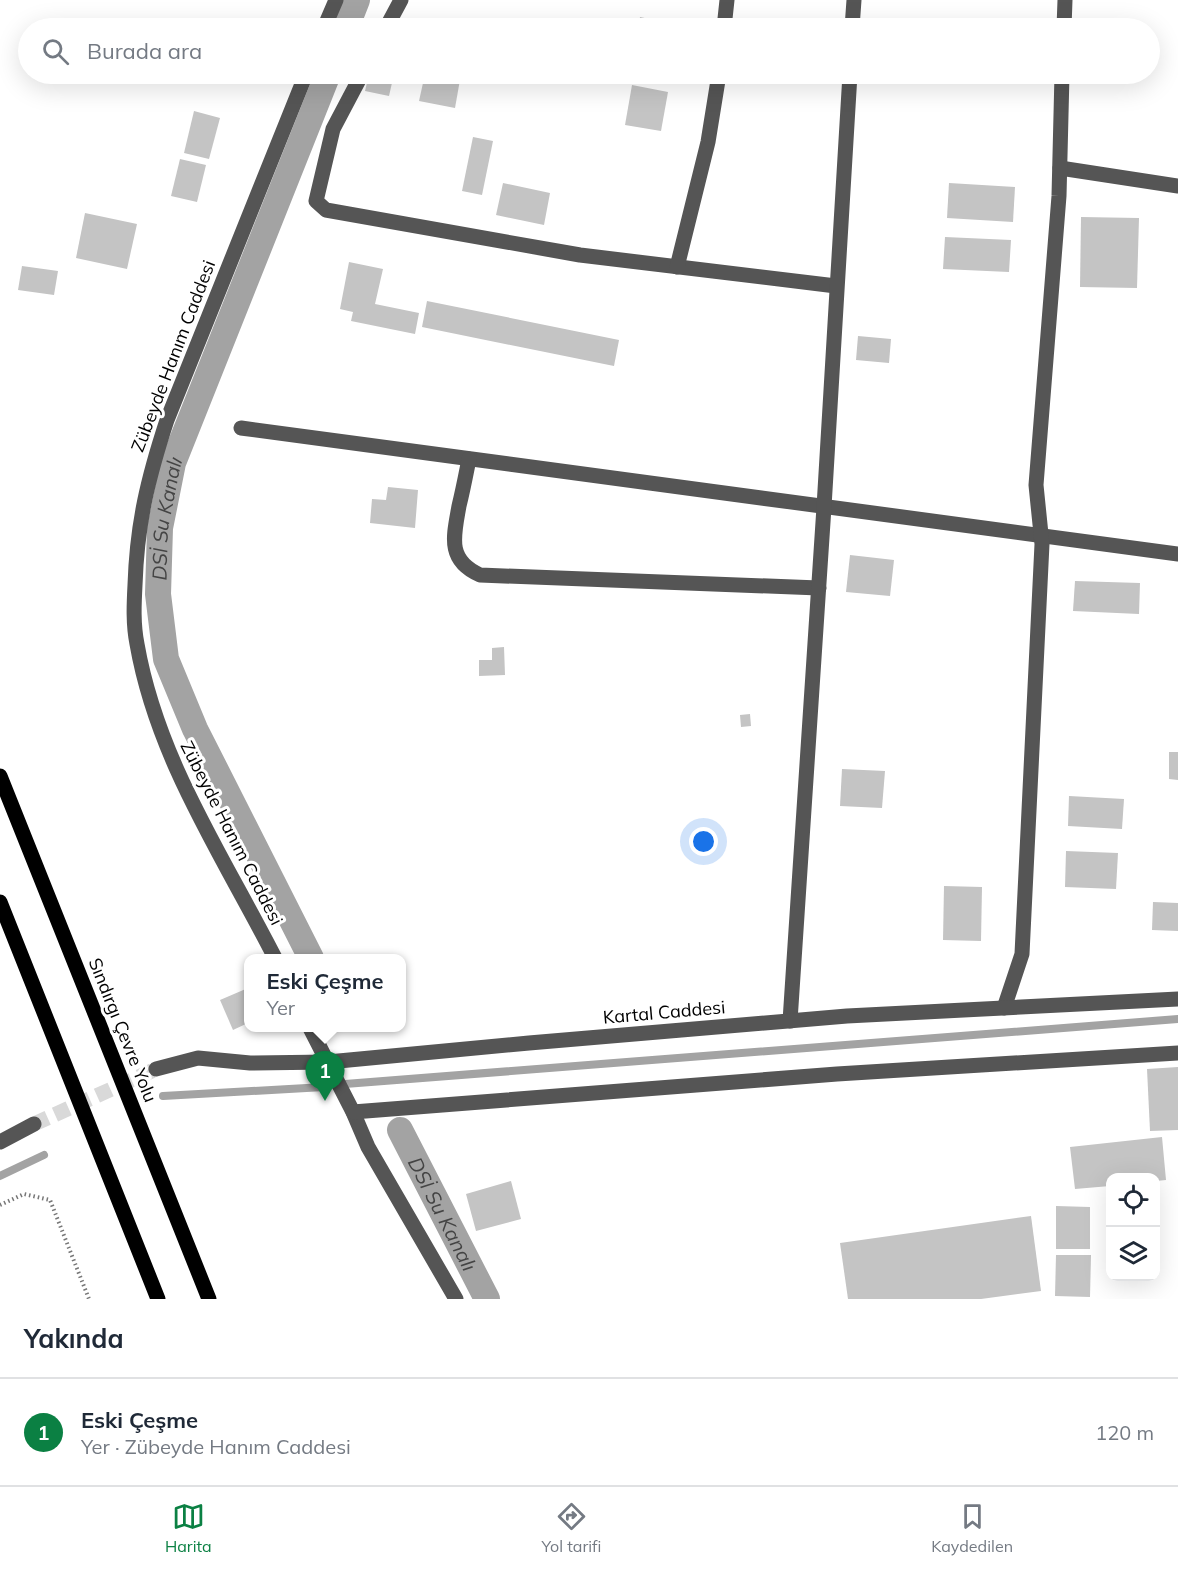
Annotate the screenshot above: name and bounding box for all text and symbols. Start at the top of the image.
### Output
search box [18,18,1160,84]
icon: search [39,35,72,68]
text: Burada ara [87,37,202,65]
street label: Zübeyde Hanım Caddesi [126,257,220,455]
water label: DSİ Su Kanalı [146,453,187,581]
street label: Zübeyde Hanım Caddesi [176,737,288,929]
your location [689,827,718,856]
street label: Sındırgı Çevre Yolu [84,954,162,1106]
popup [244,954,406,1032]
text: Eski Çeşme [266,967,384,995]
text: Yer [266,995,295,1020]
street label: Kartal Caddesi [602,995,726,1029]
pin: 1 [306,1052,344,1101]
water label: DSİ Su Kanalı [403,1152,483,1275]
map controls [1106,1173,1160,1281]
button: locate [1106,1173,1160,1227]
button: layers [1106,1227,1160,1281]
text: Yakında [24,1322,124,1355]
text: Eski Çeşme [81,1406,198,1434]
text: 1 [38,1420,50,1445]
text: 120 m [1095,1420,1154,1445]
text: Yer · Zübeyde Hanım Caddesi [81,1434,351,1459]
tab: Harita [165,1500,212,1556]
tab: Yol tarifi [542,1500,601,1556]
tab: Kaydedilen [931,1500,1013,1556]

